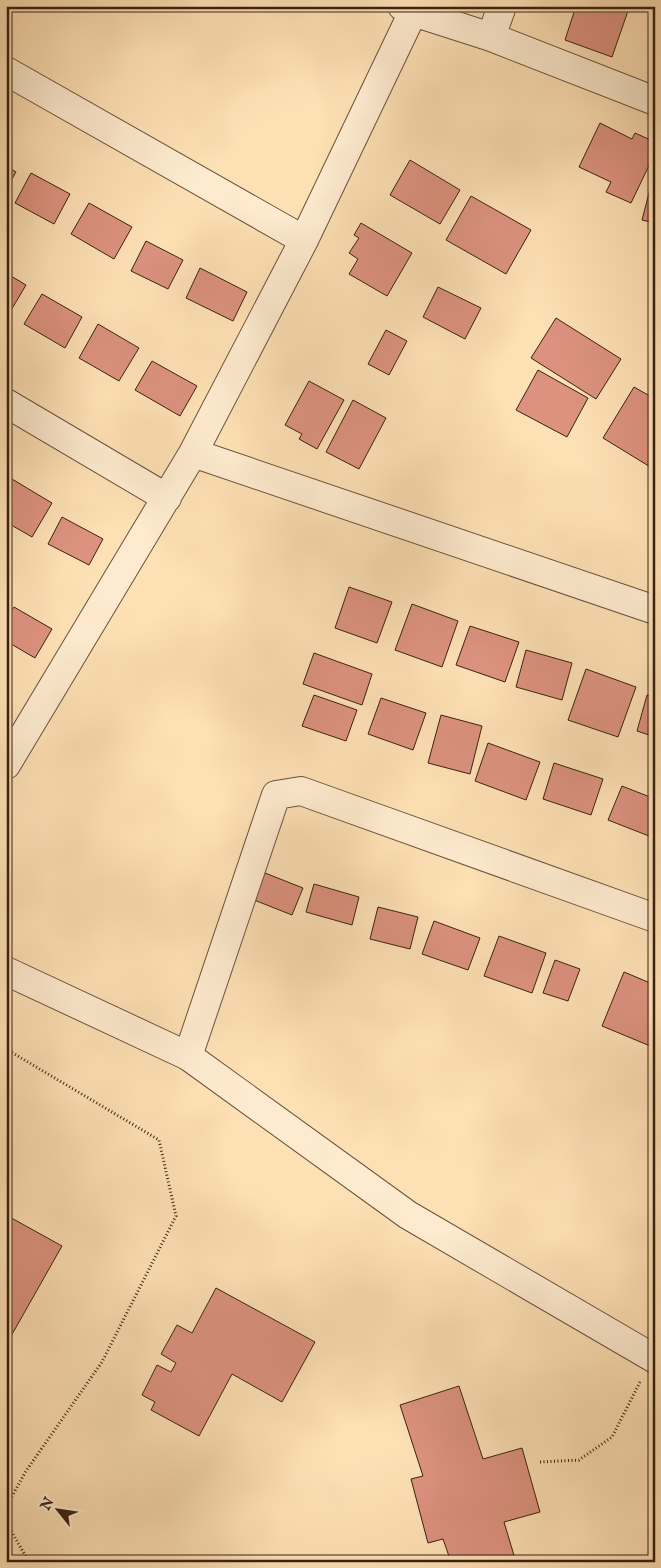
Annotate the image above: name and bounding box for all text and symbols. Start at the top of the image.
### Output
north arrow [32,1486,82,1536]
text: N [36,1494,58,1515]

